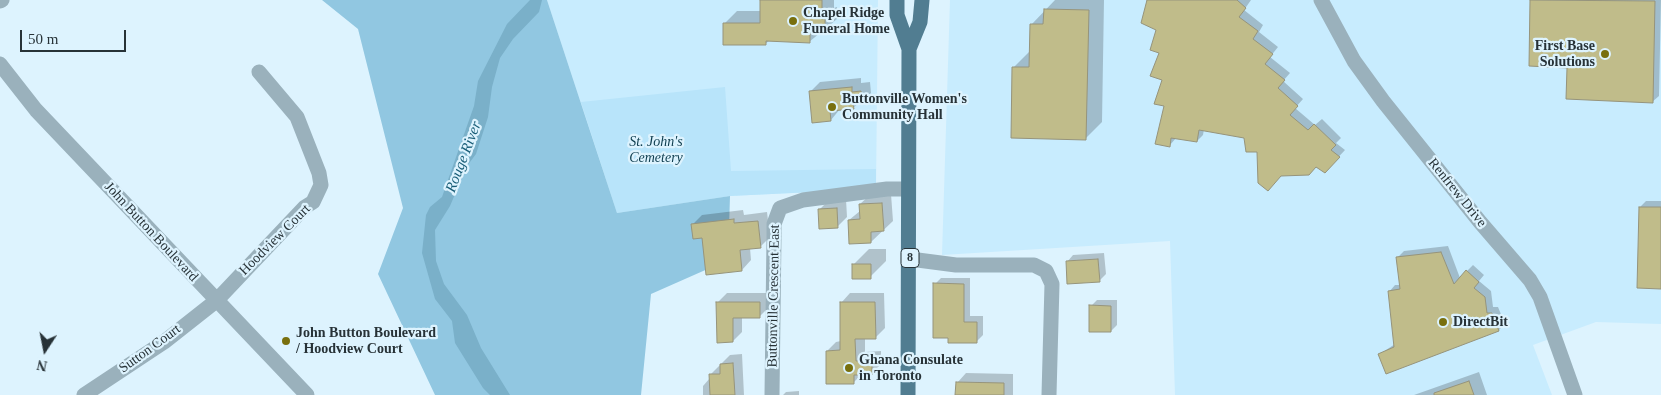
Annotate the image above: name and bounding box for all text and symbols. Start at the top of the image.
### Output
place label: Chapel Ridge Funeral Home [803,5,890,38]
marker: Chapel Ridge Funeral Home [787,15,799,27]
scale bar [22,20,129,52]
text: 50 m [28,31,58,47]
place label: First Base Solutions [1535,38,1595,70]
marker: First Base Solutions [1599,48,1611,60]
place label: Buttonville Women's Community Hall [842,91,967,124]
marker: Buttonville Women's Community Hall [826,101,838,113]
water label: Rouge River [442,119,486,195]
park label: St. John's Cemetery [629,134,683,166]
street label: Renfrew Drive [1424,155,1490,231]
street label: John Button Boulevard [101,179,201,285]
street label: Hoodview Court [236,201,314,279]
street label: Buttonville Crescent East [764,224,784,368]
road number: 8 [901,248,919,268]
place label: DirectBit [1453,314,1508,330]
marker: DirectBit [1437,316,1449,328]
street label: Sutton Court [116,321,184,377]
north arrow [20,325,70,375]
place label: John Button Boulevard / Hoodview Court [296,325,436,358]
marker: John Button Boulevard / Hoodview Court [280,335,292,347]
place label: Ghana Consulate in Toronto [859,352,963,384]
text: N [36,357,48,374]
marker: Ghana Consulate in Toronto [843,362,855,374]

